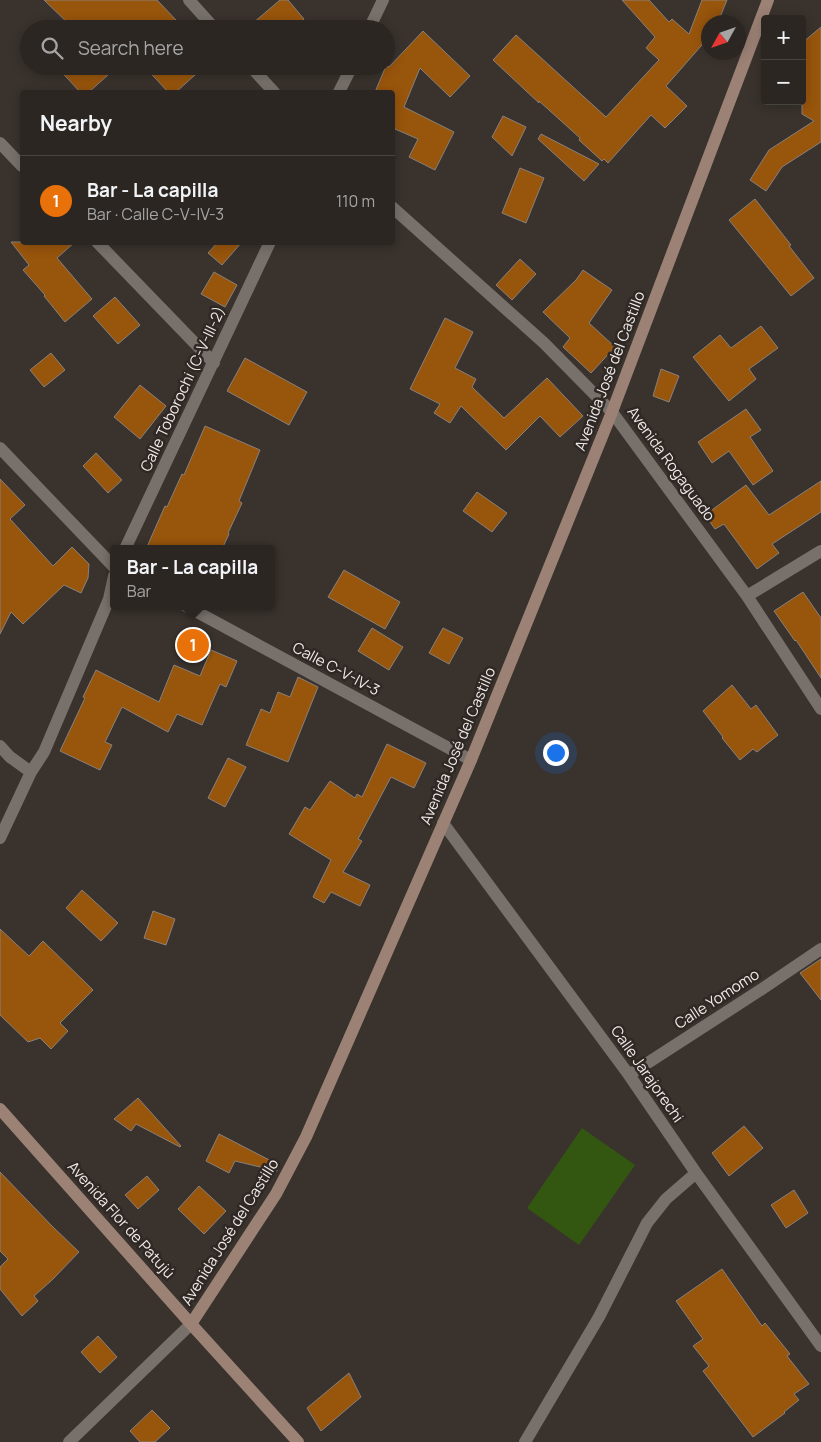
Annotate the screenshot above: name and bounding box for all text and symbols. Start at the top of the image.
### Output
north arrow [701,15,746,60]
map controls [761,15,806,105]
button: + [761,15,806,60]
search box [20,20,395,75]
icon: search [38,34,66,62]
text: Search here [78,35,184,61]
button: − [761,60,806,105]
text: Nearby [40,109,112,137]
text: Bar - La capilla [87,177,218,203]
text: 1 [52,190,60,212]
text: 110 m [336,190,375,212]
text: Bar · Calle C-V-IV-3 [87,203,224,225]
street label: Avenida José del Castillo [569,288,650,454]
street label: Calle Toborochi (C-V-III-2) [135,303,230,475]
street label: Avenida Rogaguado [623,402,720,525]
popup [110,545,275,610]
text: Bar - La capilla [127,554,258,580]
text: Bar [127,580,151,602]
pin: 1 [177,626,209,664]
street label: Calle C-V-IV-3 [289,637,384,700]
street label: Avenida José del Castillo [415,664,500,828]
your location [543,740,569,766]
street label: Calle Yomomo [670,963,763,1034]
street label: Calle Jarajorechi [606,1021,689,1126]
street label: Avenida José del Castillo [176,1154,283,1309]
street label: Avenida Flor de Patujú [63,1157,180,1283]

